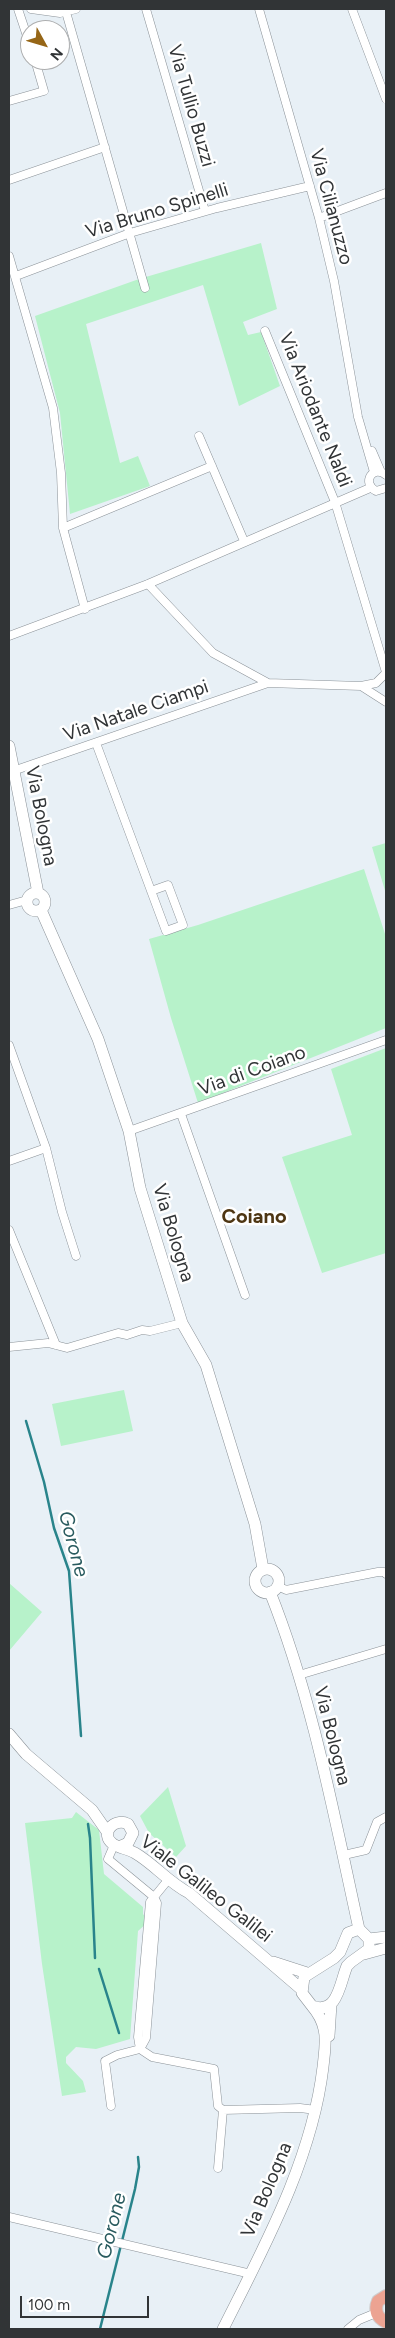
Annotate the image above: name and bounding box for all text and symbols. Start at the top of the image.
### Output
north arrow [20,20,70,70]
street label: Via Tullio Buzzi [163,42,219,170]
text: N [46,45,66,64]
street label: Via Cilianuzzo [305,146,357,268]
street label: Via Bruno Spinelli [83,178,231,244]
street label: Via Ariodante Naldi [274,330,356,490]
street label: Via Natale Ciampi [60,675,212,747]
street label: Via Bologna [20,764,62,868]
street label: Via di Coiano [195,1041,309,1101]
street label: Via Bologna [147,1181,199,1285]
district label: Coiano [222,1205,286,1229]
water label: Gorone [53,1508,93,1580]
street label: Via Bologna [309,1684,355,1788]
street label: Viale Galileo Galilei [135,1830,277,1948]
street label: Via Bologna [237,2139,297,2241]
water label: Gorone [92,2190,132,2262]
scale bar [22,2286,151,2318]
text: 100 m [28,2296,70,2314]

